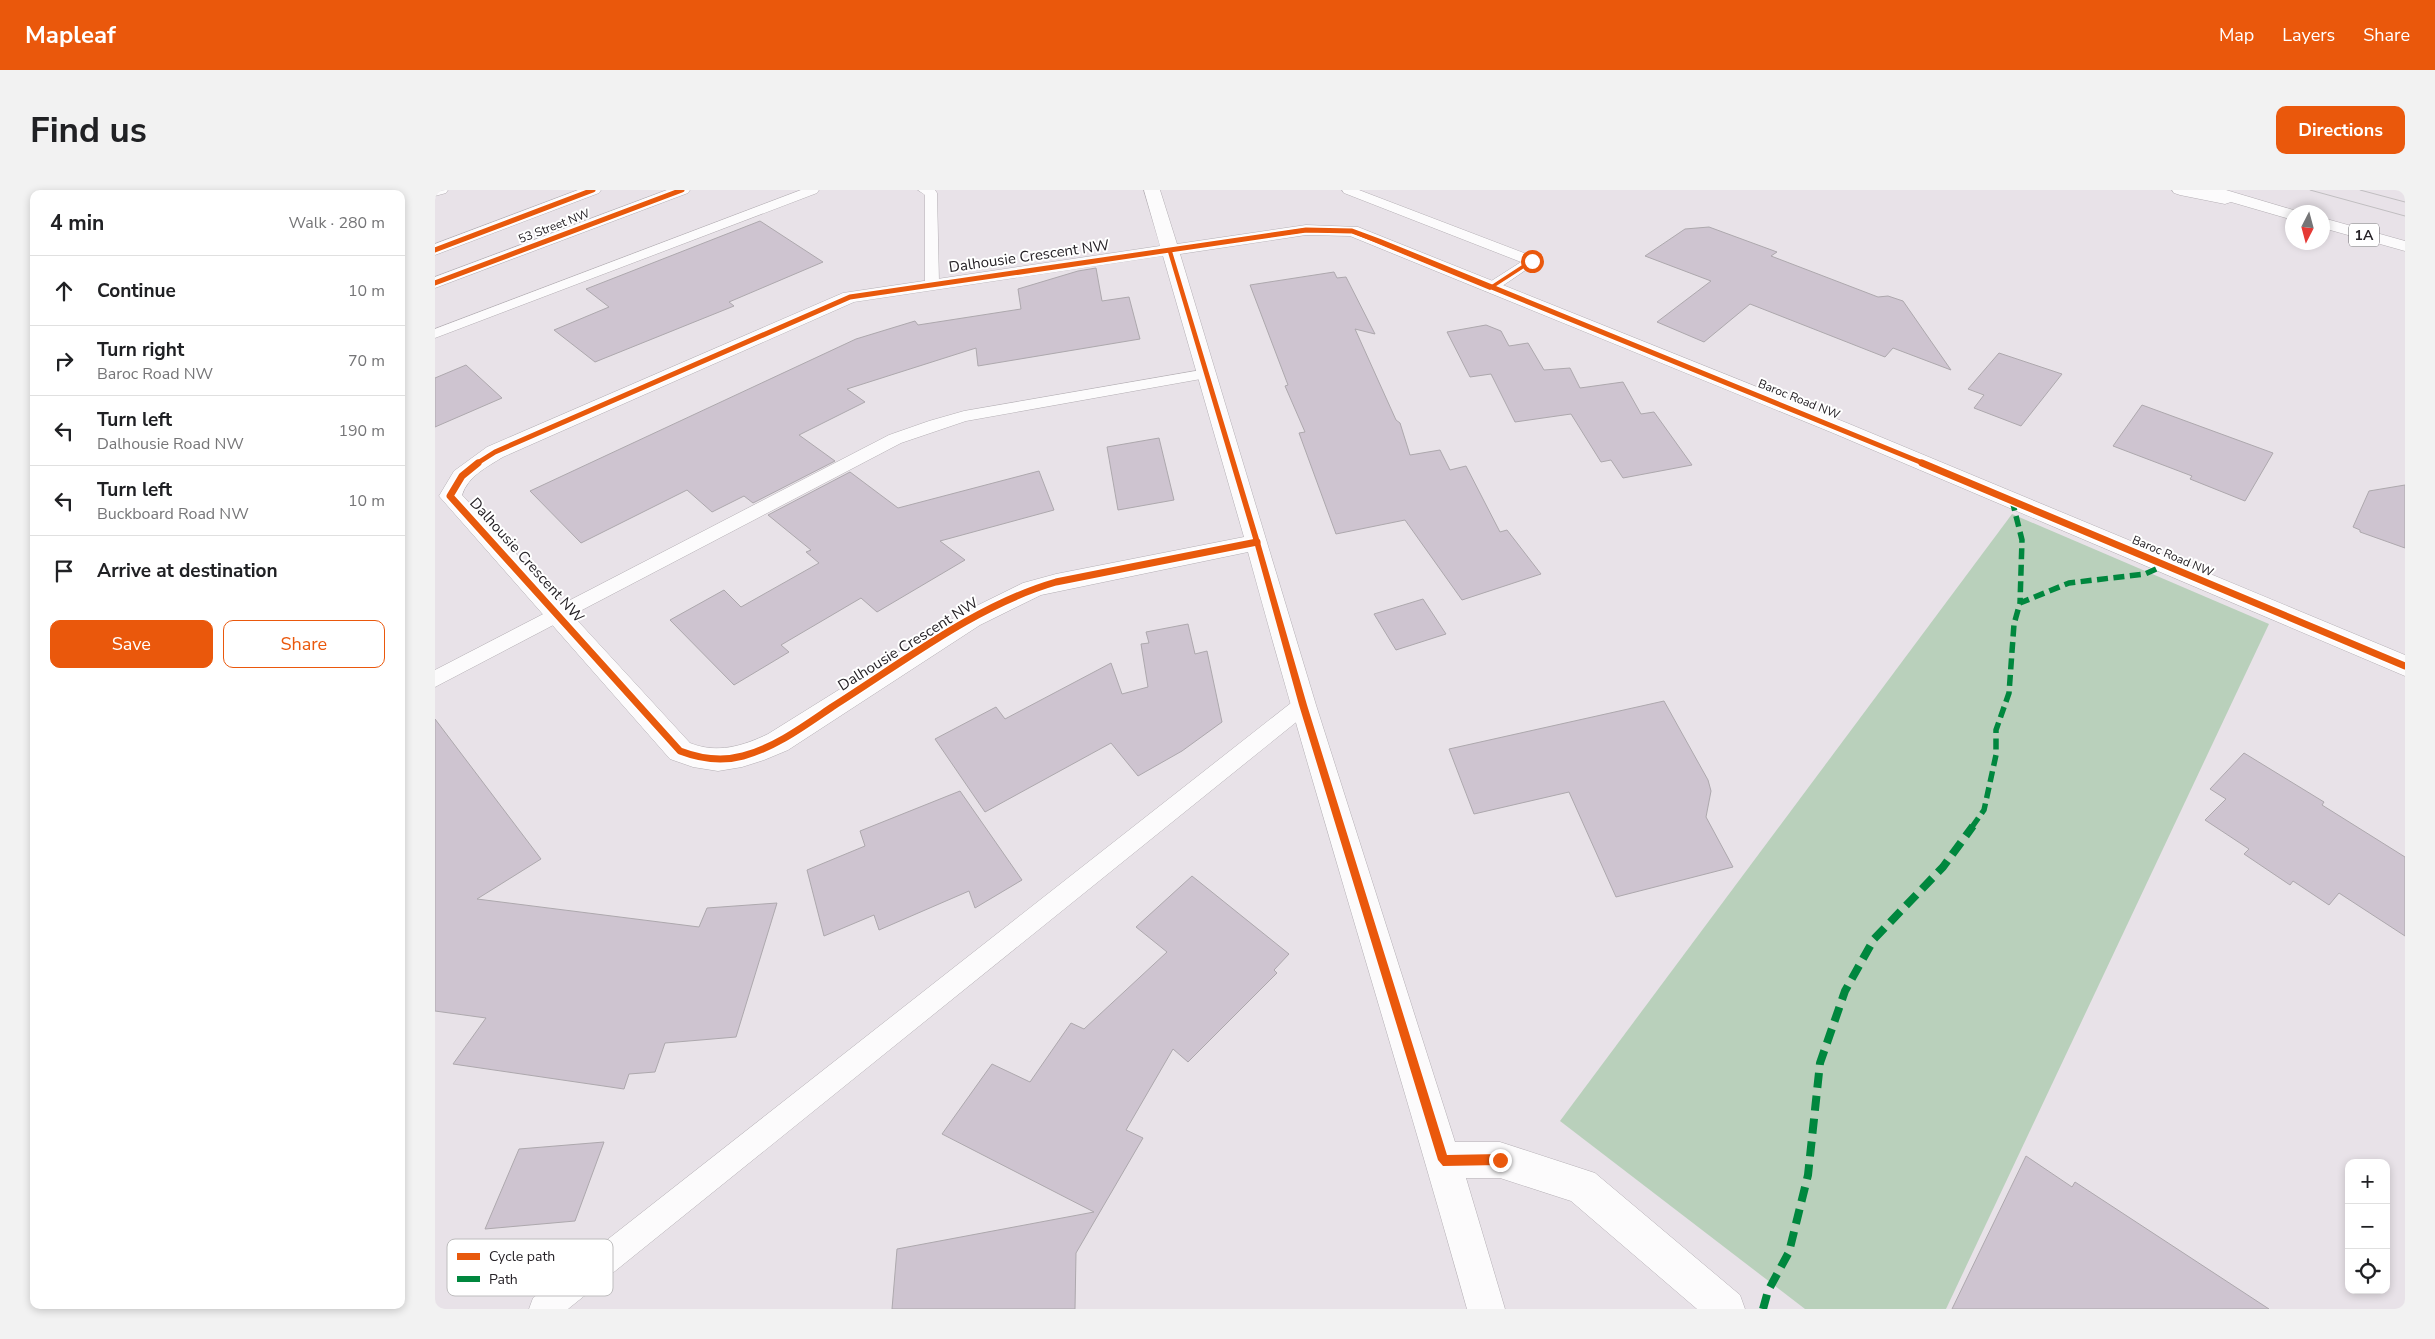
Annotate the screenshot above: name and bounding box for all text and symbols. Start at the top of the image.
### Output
text: Mapleaf [25,19,116,51]
text: Map [2219,23,2254,47]
text: Layers [2282,23,2335,47]
text: Share [2363,23,2410,47]
button: Directions [2276,106,2405,154]
text: Find us [30,107,147,154]
street label: 53 Street NW [516,205,592,247]
north arrow [2285,205,2330,250]
text: 4 min [50,209,104,237]
text: Walk · 280 m [289,212,385,234]
road number: 1A [2349,224,2379,246]
street label: Dalhousie Crescent NW [947,235,1111,277]
route start [1521,250,1544,273]
icon: ahead [50,277,78,305]
text: Continue [97,278,176,304]
text: 10 m [348,280,385,302]
text: Turn right [97,337,184,363]
icon: right [50,347,78,375]
text: 70 m [348,350,385,372]
text: Baroc Road NW [97,363,213,385]
street label: Baroc Road NW [1756,375,1842,423]
text: Turn left [97,407,172,433]
icon: left [50,417,78,445]
text: 190 m [338,420,385,442]
text: Dalhousie Road NW [97,433,244,455]
text: Turn left [97,477,172,503]
icon: left [50,487,78,515]
text: 10 m [348,490,385,512]
street label: Dalhousie Crescent NW [465,493,589,627]
text: Buckboard Road NW [97,503,249,525]
street label: Baroc Road NW [2130,532,2216,580]
icon: arrive [50,557,78,585]
text: Arrive at destination [97,558,278,584]
street label: Dalhousie Crescent NW [834,592,982,695]
button: Save [50,620,213,668]
button: Share [223,620,385,668]
route end [1489,1149,1512,1172]
map controls [2345,1159,2390,1294]
button: + [2345,1159,2390,1204]
button: − [2345,1204,2390,1249]
legend [447,1239,613,1296]
text: Cycle path [489,1247,555,1266]
button: locate [2345,1249,2390,1294]
text: Path [489,1270,518,1289]

